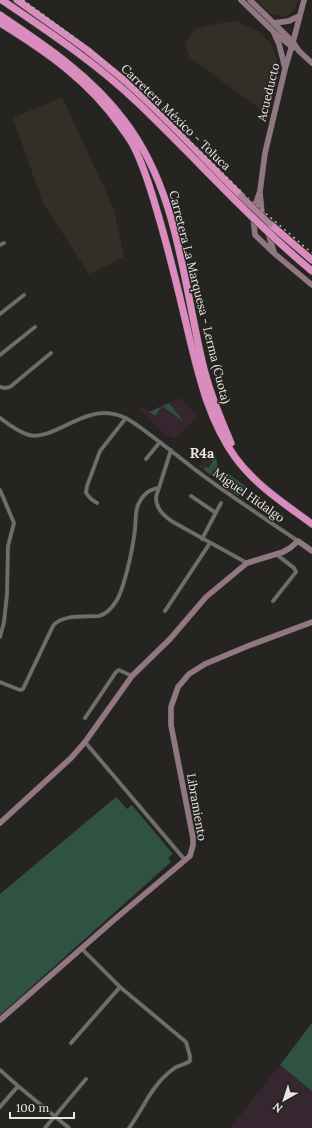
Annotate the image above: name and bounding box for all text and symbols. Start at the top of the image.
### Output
street label: Carretera México - Toluca [118,61,234,173]
street label: Acueducto [253,61,283,124]
street label: Carretera La Marquesa - Lerma (Cuota) [165,189,234,406]
district label: R4a [190,444,215,462]
street label: Miguel Hidalgo [210,465,288,525]
street label: Libramiento [184,772,210,842]
north arrow [264,1080,304,1120]
scale bar [10,1094,74,1120]
text: N [270,1099,285,1116]
text: 100 m [16,1100,49,1115]

